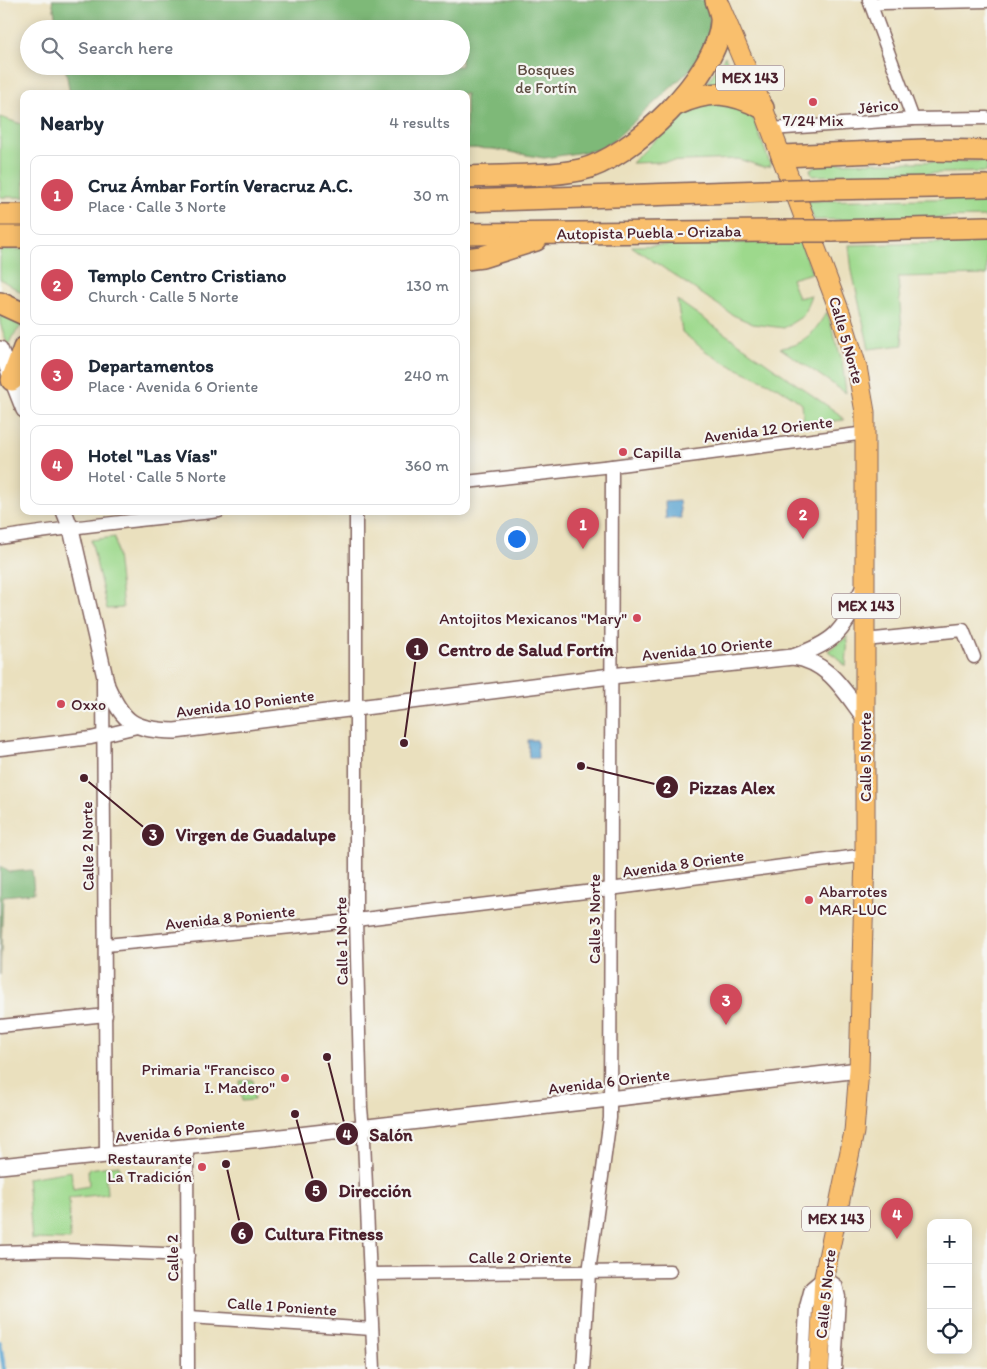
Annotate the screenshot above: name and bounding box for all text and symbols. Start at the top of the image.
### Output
search box [20,20,470,75]
icon: search [38,34,66,62]
text: Search here [78,36,173,59]
park label: Bosques de Fortín [515,60,577,97]
road number: MEX 143 [716,66,784,90]
street label: Jérico [857,95,899,118]
marker: 7/24 Mix [807,96,819,108]
text: Nearby [40,110,104,135]
place label: 7/24 Mix [783,111,844,130]
text: 4 results [389,113,450,132]
text: Cruz Ámbar Fortín Veracruz A.C. [88,174,353,197]
text: 1 [53,186,61,205]
text: 30 m [413,186,449,205]
text: Place · Calle 3 Norte [88,197,226,216]
street label: Autopista Puebla - Orizaba [556,221,742,244]
text: Templo Centro Cristiano [88,264,286,287]
text: 2 [53,276,61,295]
text: 130 m [406,276,449,295]
text: Church · Calle 5 Norte [88,287,239,306]
street label: Calle 5 Norte [825,294,868,386]
text: Departamentos [88,354,214,377]
text: 3 [53,366,61,385]
text: 240 m [404,366,449,385]
text: Place · Avenida 6 Oriente [88,377,258,396]
street label: Avenida 12 Oriente [703,412,834,447]
place label: Capilla [633,443,682,462]
text: Hotel "Las Vías" [88,444,217,467]
marker: Capilla [617,446,629,458]
text: 4 [52,456,62,475]
text: 360 m [405,456,449,475]
text: Hotel · Calle 5 Norte [88,467,226,486]
pin: 2 [787,498,819,539]
pin: 1 [567,508,599,549]
your location [504,526,530,552]
road number: MEX 143 [832,594,900,618]
place label: Antojitos Mexicanos "Mary" [439,609,627,628]
marker: Antojitos Mexicanos "Mary" [631,612,643,624]
street label: Avenida 10 Oriente [641,632,774,665]
callout: Centro de Salud Fortín [404,633,624,666]
text: Centro de Salud Fortín [438,639,615,661]
text: 1 [414,641,421,659]
street label: Avenida 10 Poniente [175,686,315,721]
place label: Oxxo [71,695,106,714]
marker: Oxxo [55,698,67,710]
street label: Calle 5 Norte [856,712,875,802]
callout: Pizzas Alex [654,771,785,804]
text: Pizzas Alex [689,777,776,799]
text: 2 [663,779,671,797]
street label: Calle 2 Norte [77,801,98,891]
callout: Virgen de Guadalupe [141,818,346,851]
text: Virgen de Guadalupe [176,824,337,846]
text: 3 [149,826,157,844]
street label: Avenida 8 Oriente [621,846,745,881]
street label: Calle 3 Norte [585,874,604,964]
place label: Abarrotes MAR-LUC [819,882,887,919]
marker: Abarrotes MAR-LUC [803,894,815,906]
street label: Calle 1 Norte [331,896,352,986]
street label: Avenida 8 Poniente [164,901,296,934]
pin: 3 [710,984,742,1025]
place label: Primaria "Francisco I. Madero" [142,1060,275,1097]
street label: Avenida 6 Oriente [547,1065,671,1098]
marker: Primaria "Francisco I. Madero" [279,1072,291,1084]
street label: Avenida 6 Poniente [114,1114,246,1147]
callout: Salón [335,1118,423,1151]
text: Salón [369,1124,413,1146]
text: 4 [342,1126,352,1144]
place label: Restaurante La Tradición [107,1149,192,1186]
marker: Restaurante La Tradición [196,1161,208,1173]
callout: Dirección [304,1175,422,1208]
text: Dirección [339,1180,412,1202]
text: 5 [312,1182,320,1200]
pin: 4 [881,1198,913,1239]
road number: MEX 143 [802,1206,870,1232]
callout: Cultura Fitness [230,1217,393,1250]
map controls [927,1219,972,1354]
button: + [927,1219,972,1264]
text: Cultura Fitness [265,1223,383,1245]
text: 6 [238,1225,246,1243]
street label: Calle 2 [163,1234,182,1282]
street label: Calle 2 Oriente [468,1248,572,1267]
street label: Calle 5 Norte [811,1248,840,1340]
button: − [927,1264,972,1309]
street label: Calle 1 Poniente [226,1293,338,1320]
button: locate [927,1309,972,1354]

